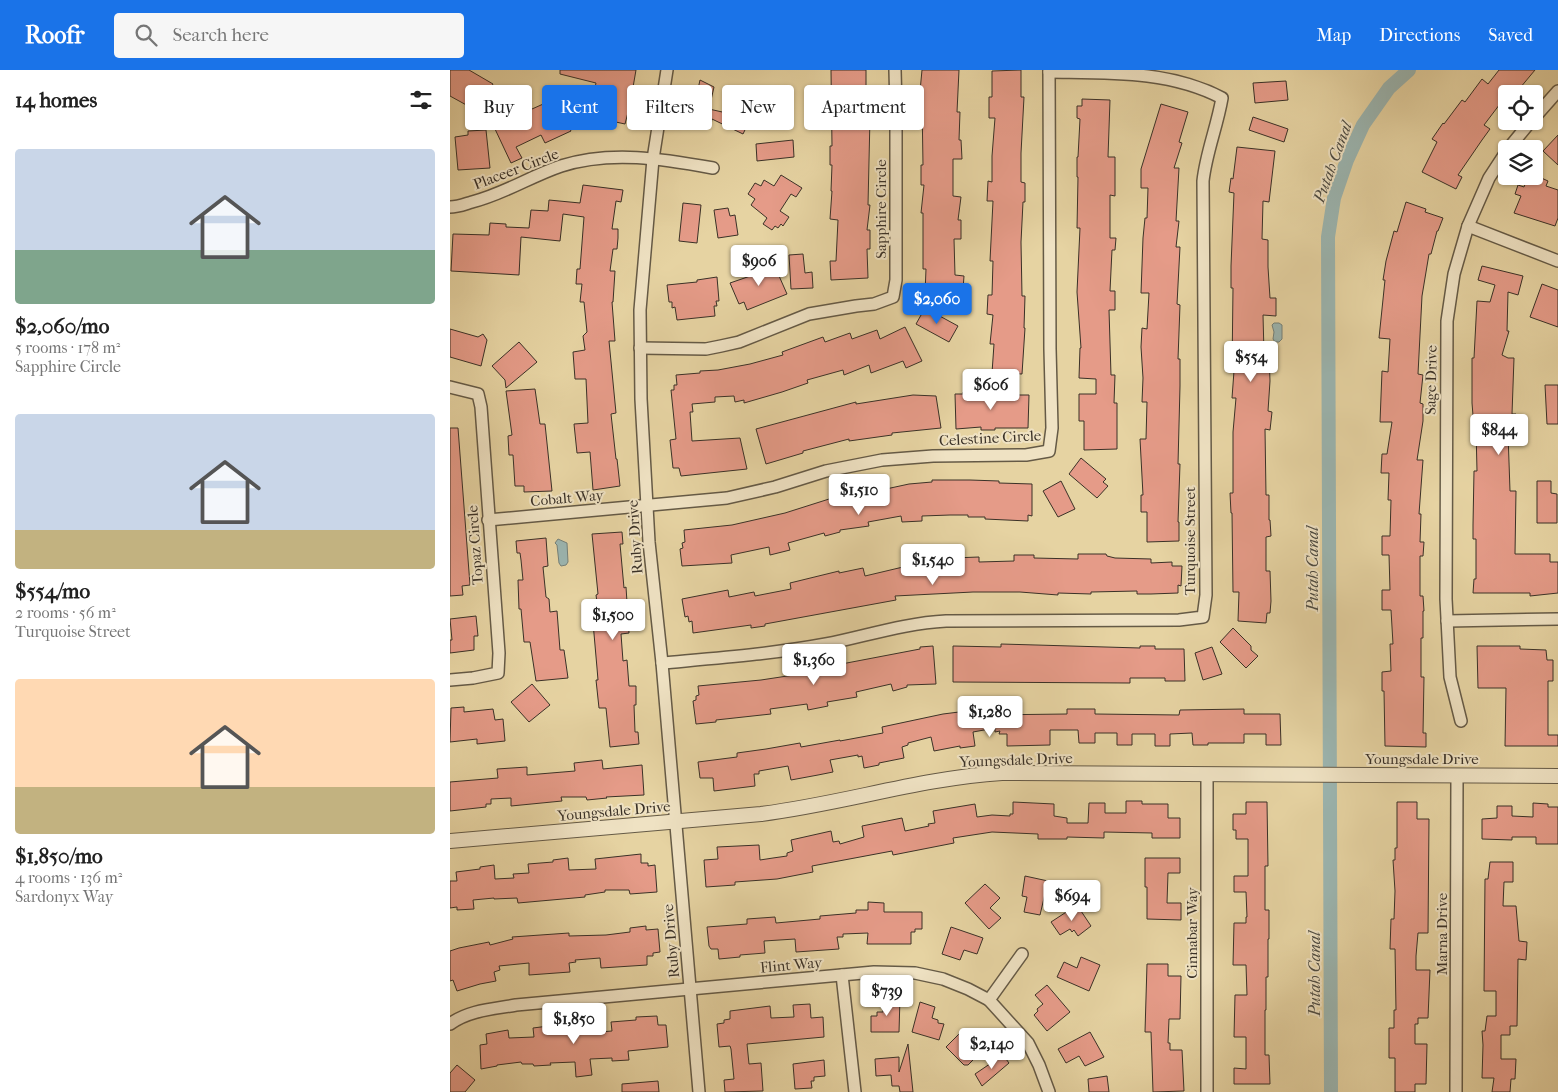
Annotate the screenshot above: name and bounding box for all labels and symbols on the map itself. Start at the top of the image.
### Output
water label: Putah Canal [1309,117,1357,206]
street label: Placeer Circle [471,144,562,194]
street label: Sapphire Circle [872,159,890,259]
pin: $906 [729,244,789,287]
pin: $2,060 [896,282,978,325]
pin: $554 [1221,340,1281,383]
street label: Sage Drive [1421,344,1441,415]
pin: $606 [961,368,1021,411]
pin: $844 [1469,414,1529,456]
street label: Celestine Circle [938,426,1042,450]
pin: $1,510 [818,474,900,516]
street label: Cobalt Way [530,486,605,510]
street label: Turquoise Street [1181,486,1199,595]
street label: Ruby Drive [623,499,647,575]
street label: Topaz Circle [463,504,487,586]
water label: Putah Canal [1303,525,1322,612]
pin: $1,540 [892,544,974,586]
pin: $1,500 [572,598,654,641]
pin: $1,360 [773,644,855,686]
pin: $1,280 [949,696,1031,738]
street label: Youngsdale Drive [958,749,1074,771]
street label: Youngsdale Drive [1364,750,1479,768]
street label: Youngsdale Drive [556,797,672,825]
pin: $694 [1042,880,1102,922]
street label: Cinnabar Way [1183,886,1201,979]
street label: Marna Drive [1433,892,1451,975]
street label: Ruby Drive [659,903,683,979]
water label: Putah Canal [1305,930,1324,1017]
street label: Flint Way [759,953,824,977]
pin: $739 [857,974,917,1017]
pin: $1,850 [533,1002,615,1045]
pin: $2,140 [951,1028,1033,1070]

